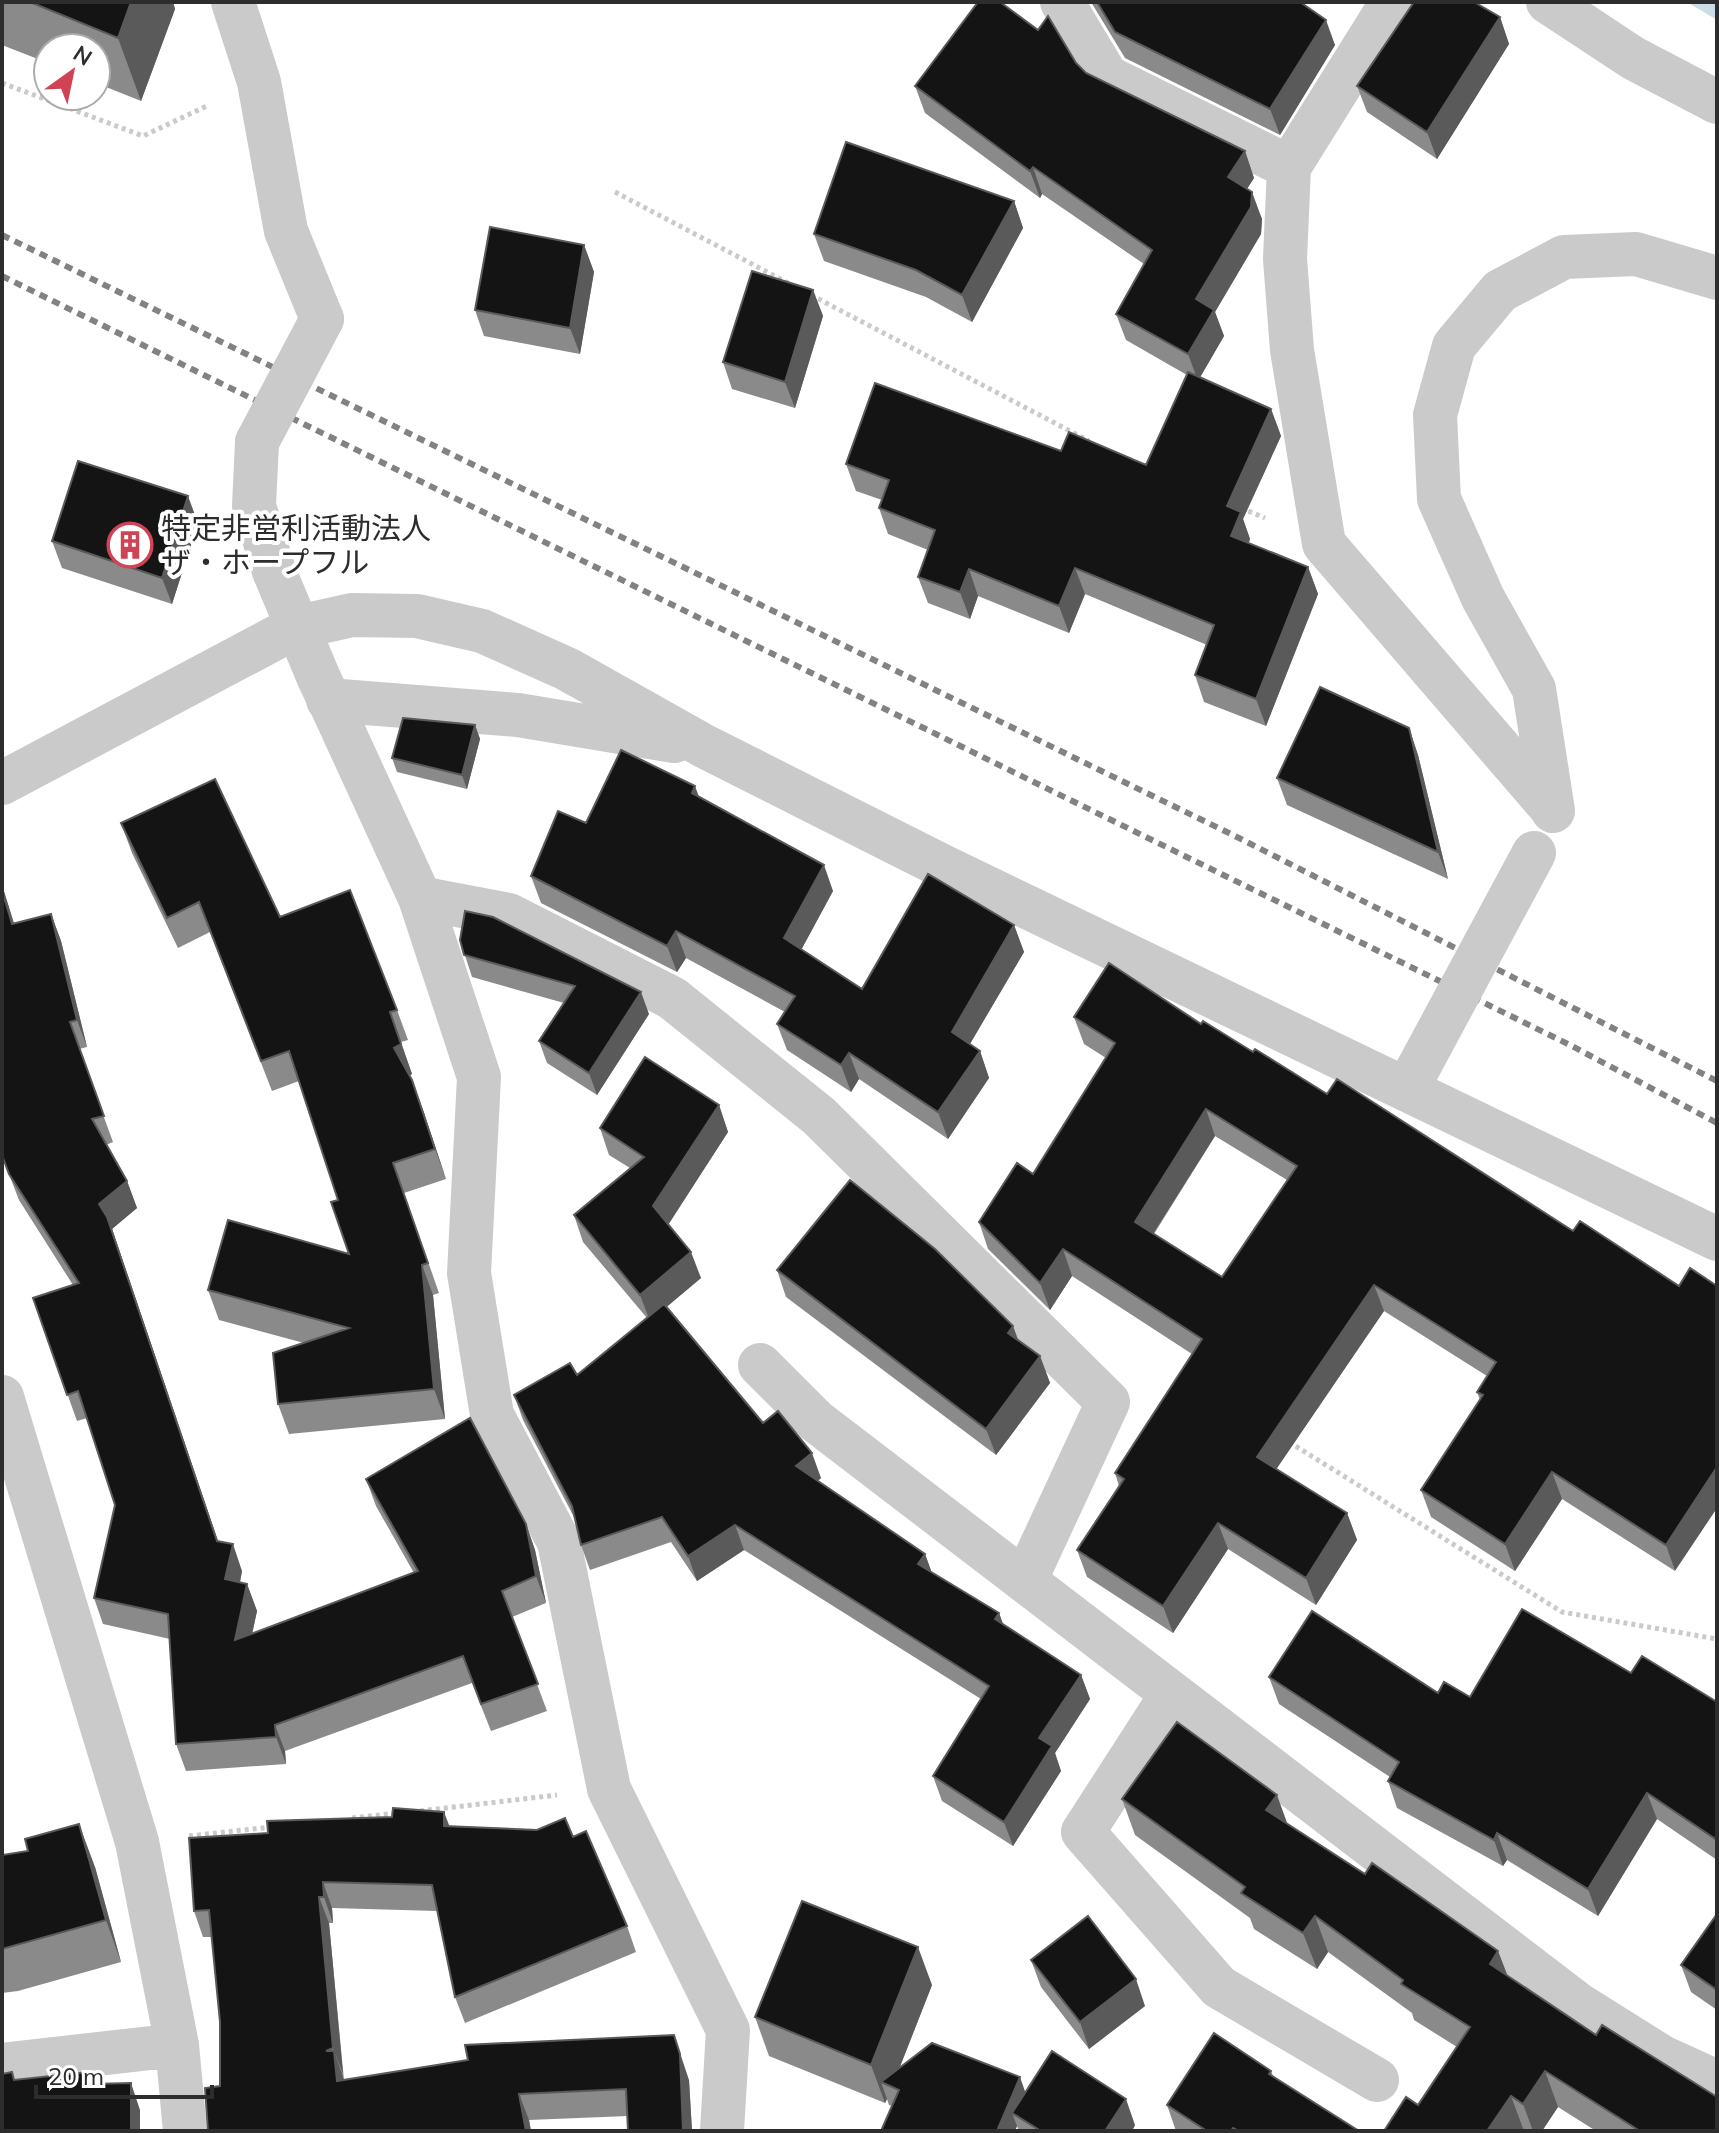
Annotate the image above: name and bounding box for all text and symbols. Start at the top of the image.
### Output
north arrow [32,32,112,112]
text: N [68,39,97,71]
place label: 特定非営利活動法人 ザ・ホープフル [161,509,431,581]
building icon: 特定非営利活動法人 ザ・ホープフル [106,521,154,569]
scale bar [36,2049,212,2099]
text: 20 m [48,2061,104,2091]

